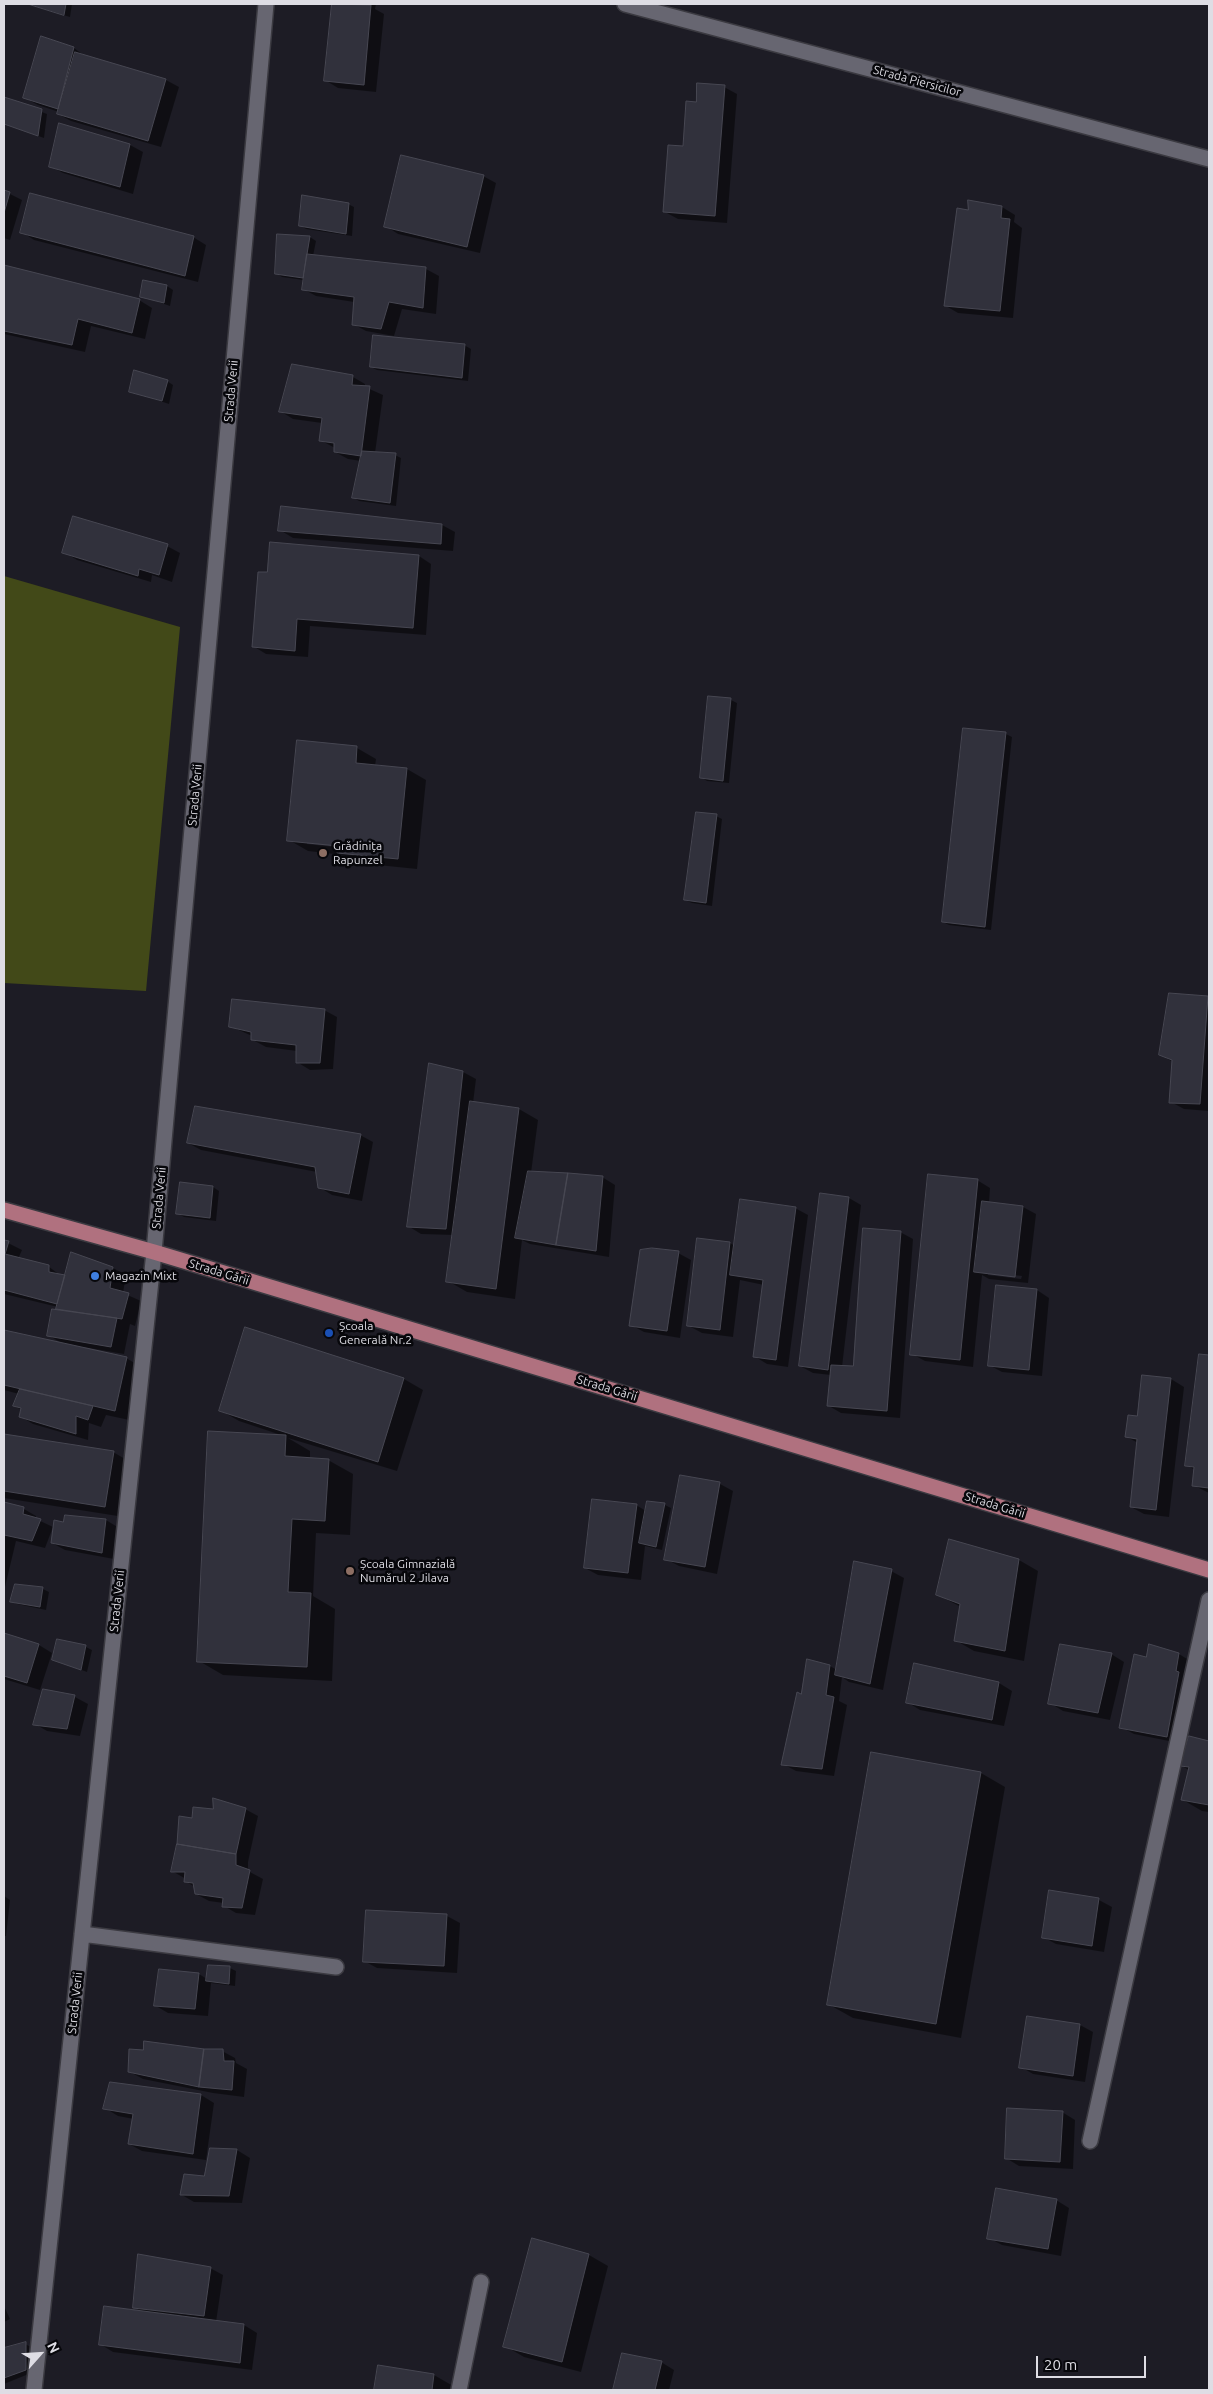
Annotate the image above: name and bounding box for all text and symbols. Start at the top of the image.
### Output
street label: Strada Piersicilor [872,62,962,100]
street label: Strada Verii [221,360,241,422]
street label: Strada Verii [185,764,205,826]
place label: Grădinița Rapunzel [333,839,383,867]
marker: Grădinița Rapunzel [317,847,329,859]
street label: Strada Verii [149,1167,169,1229]
street label: Strada Gării [187,1256,251,1288]
place label: Magazin Mixt [105,1269,177,1283]
marker: Magazin Mixt [89,1270,101,1282]
place label: Școala Generală Nr.2 [339,1319,412,1347]
marker: Școala Generală Nr.2 [323,1327,335,1339]
street label: Strada Gării [575,1372,639,1404]
street label: Strada Gării [963,1489,1027,1521]
place label: Școala Gimnazială Numărul 2 Jilava [360,1557,455,1585]
marker: Școala Gimnazială Numărul 2 Jilava [344,1565,356,1577]
street label: Strada Verii [107,1569,127,1633]
street label: Strada Verii [65,1971,85,2035]
north arrow [15,2329,65,2379]
text: N [44,2339,63,2356]
scale bar [1038,2346,1148,2378]
text: 20 m [1044,2356,1077,2373]

